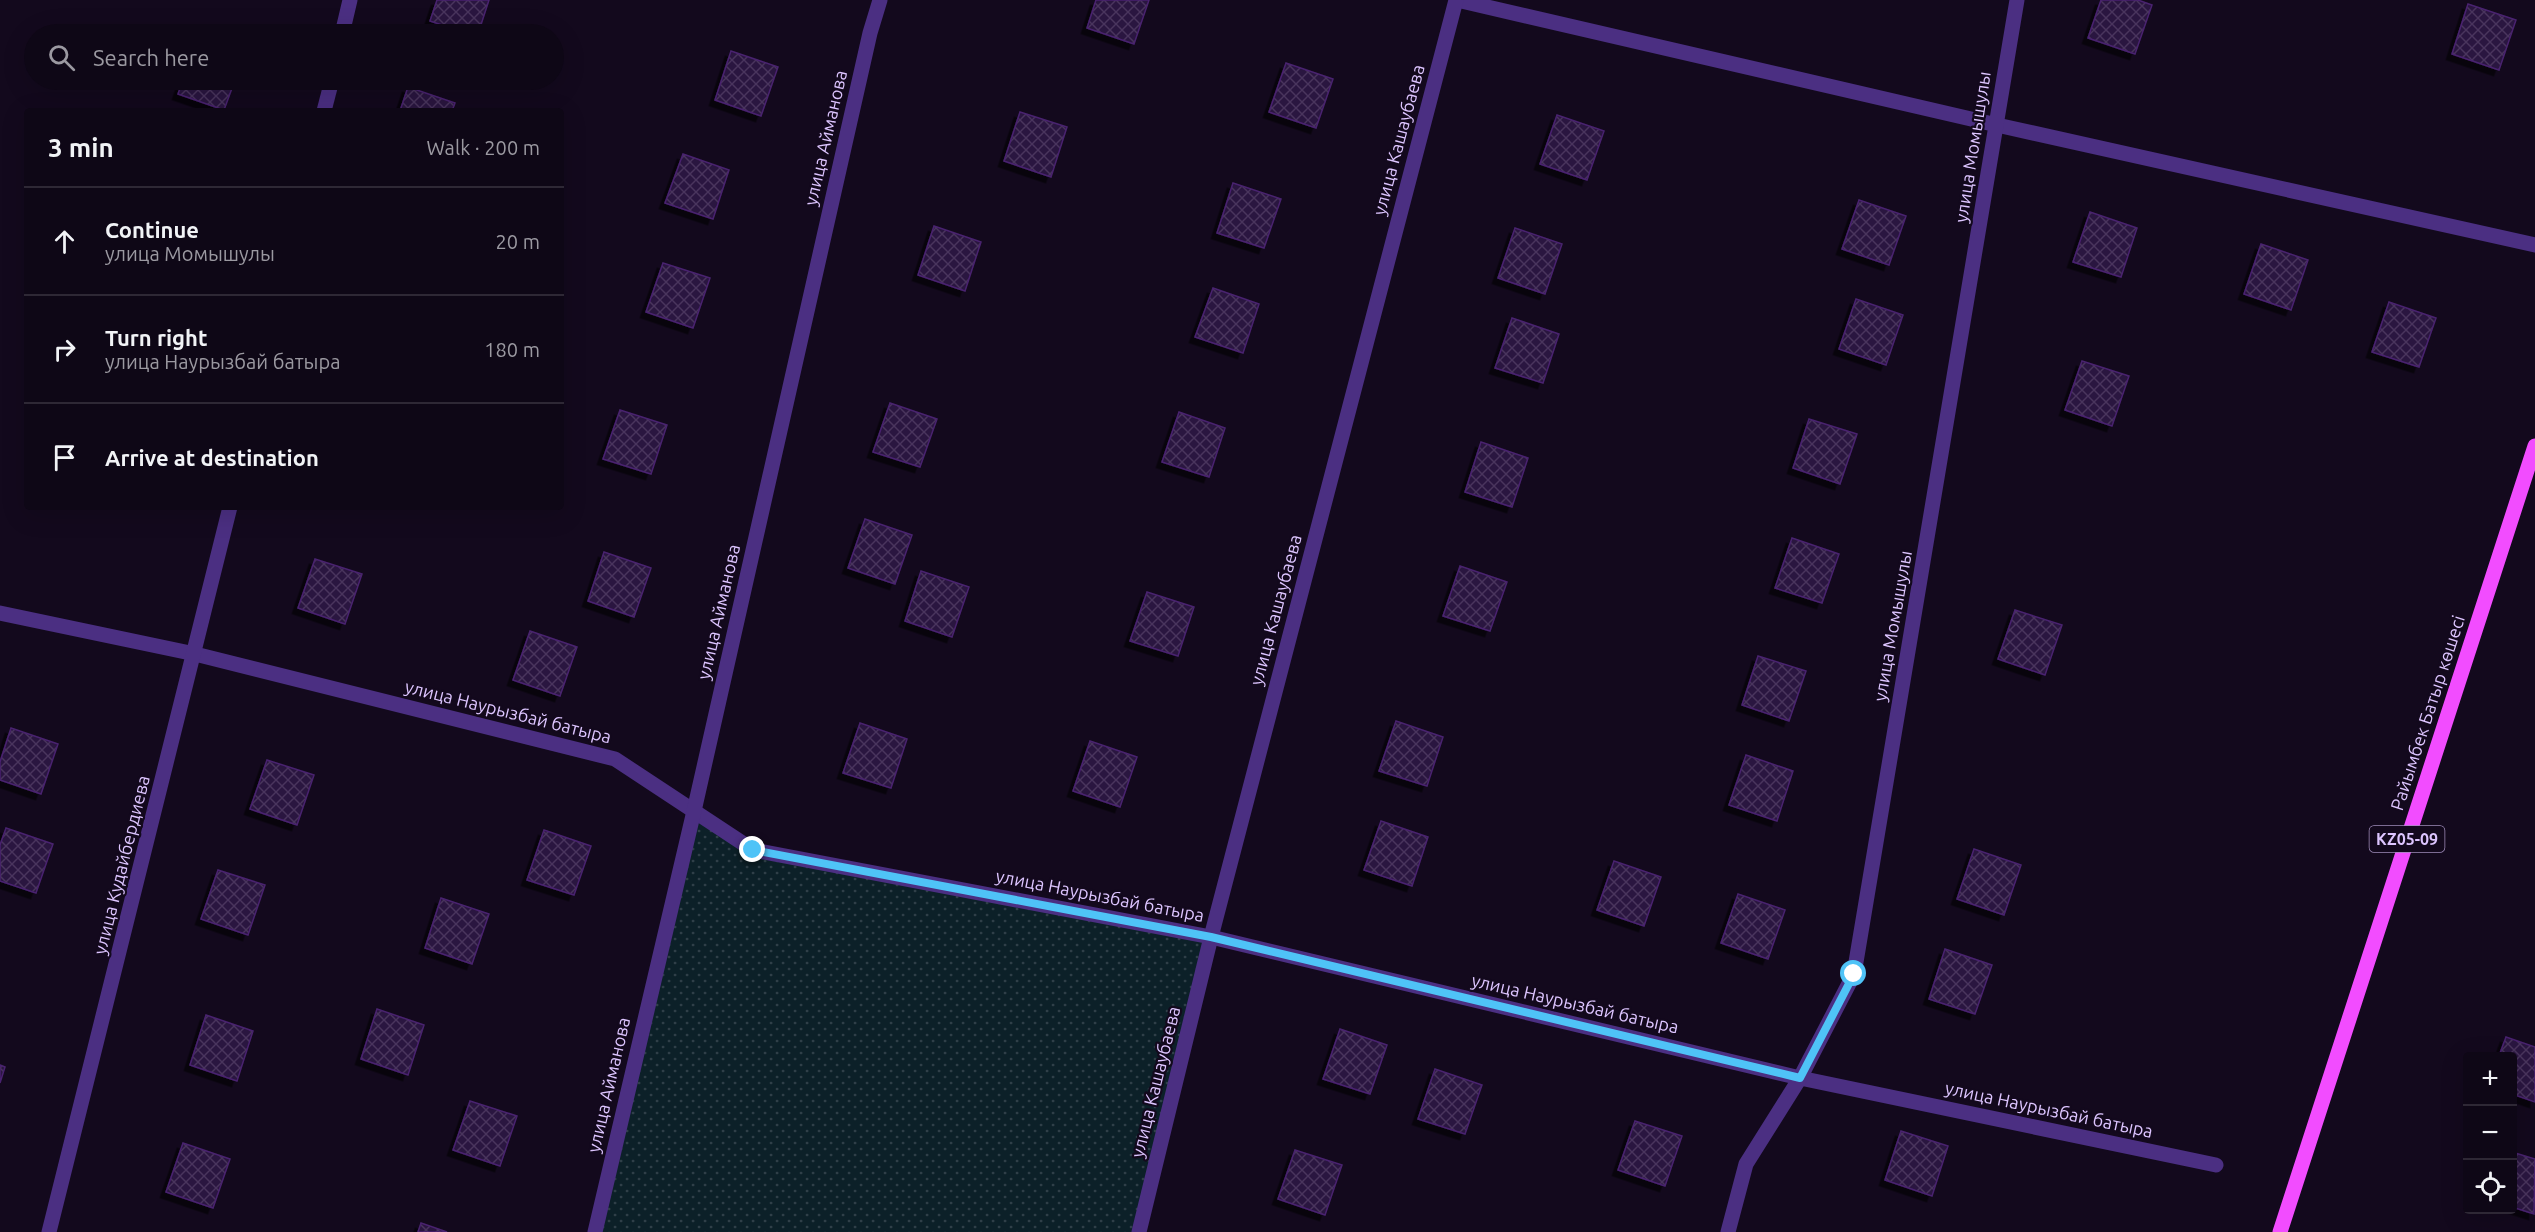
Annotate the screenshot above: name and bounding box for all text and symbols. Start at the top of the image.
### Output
search box [24,24,564,90]
icon: search [45,41,78,74]
text: Search here [93,45,209,70]
street label: улица Кашаубаева [1368,62,1428,217]
street label: улица Айманова [800,68,850,207]
street label: улица Момышулы [1950,70,1994,224]
text: 3 min [48,133,114,162]
text: Walk · 200 m [427,136,540,159]
text: Continue [105,217,199,242]
icon: ahead [48,225,81,258]
text: 20 m [496,230,540,253]
text: улица Момышулы [105,242,275,265]
text: Turn right [105,325,207,350]
icon: right [48,333,81,366]
text: 180 m [484,338,540,361]
text: улица Наурызбай батыра [105,350,340,373]
icon: arrive [48,441,81,474]
text: Arrive at destination [105,445,319,470]
street label: улица Кашаубаева [1245,532,1305,687]
street label: улица Айманова [693,542,743,681]
street label: улица Момышулы [1869,549,1915,703]
street label: Райымбек Батыр көшесі [2386,613,2468,813]
street label: улица Наурызбай батыра [403,676,613,746]
street label: улица Кудайбердиева [89,773,153,956]
road number: KZ05-09 [2370,826,2444,852]
route end [739,836,765,862]
street label: улица Наурызбай батыра [994,865,1206,925]
route start [1840,960,1866,986]
street label: улица Наурызбай батыра [1470,969,1681,1037]
street label: улица Кашаубаева [1127,1004,1183,1159]
street label: улица Айманова [583,1015,633,1154]
map controls [2463,1052,2517,1214]
button: + [2463,1052,2517,1106]
street label: улица Наурызбай батыра [1943,1077,2155,1141]
button: − [2463,1106,2517,1160]
button: locate [2463,1160,2517,1214]

